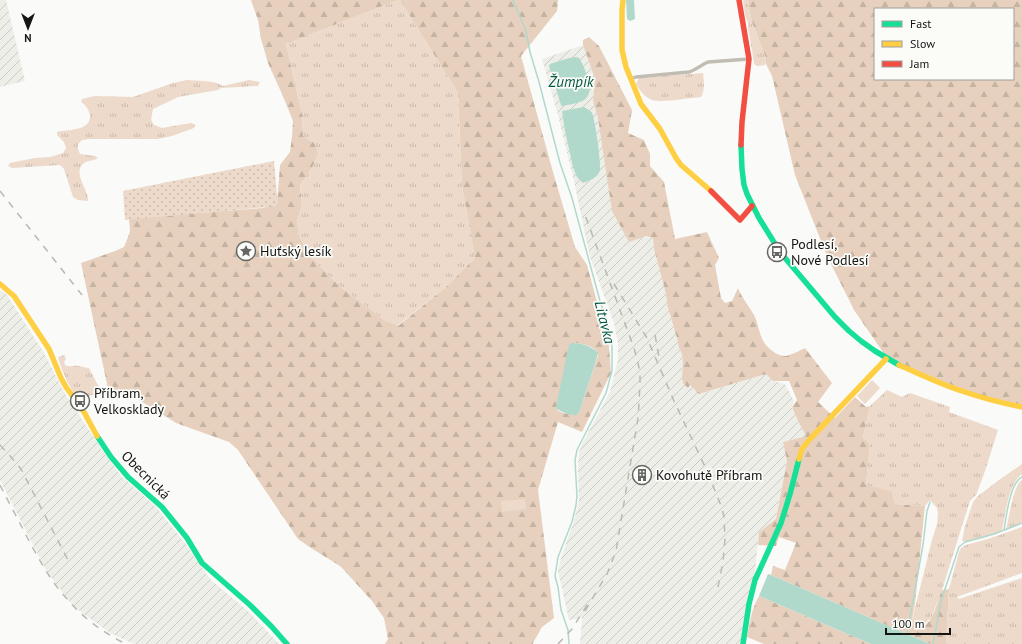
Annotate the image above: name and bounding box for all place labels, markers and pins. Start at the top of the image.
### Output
place label: Podlesí, Nové Podlesí [791,235,869,269]
place icon: Huťský lesík [235,240,257,262]
bus stop icon: Podlesí, Nové Podlesí [766,241,788,263]
place label: Huťský lesík [260,242,332,260]
place label: Příbram, Velkosklady [93,384,165,418]
bus stop icon: Příbram, Velkosklady [69,390,91,412]
building icon: Kovohutě Příbram [631,464,653,486]
place label: Kovohutě Příbram [656,466,762,484]

